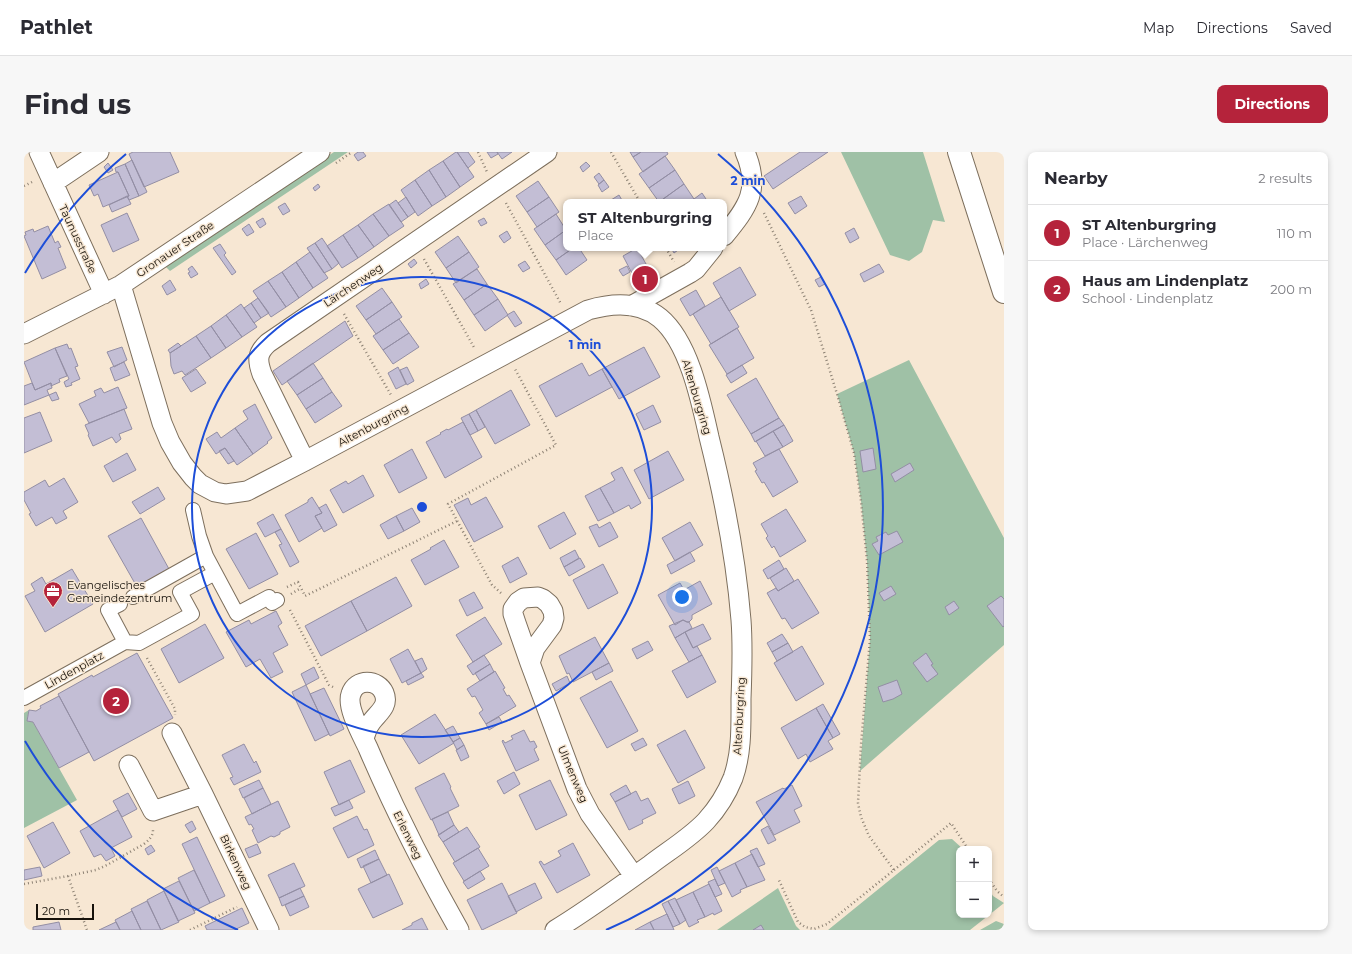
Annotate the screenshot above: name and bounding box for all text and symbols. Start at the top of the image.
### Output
text: Pathlet [20,16,93,39]
text: Map [1143,19,1174,37]
text: Directions [1196,19,1268,37]
text: Saved [1290,19,1332,37]
button: Directions [1217,85,1328,123]
text: Find us [24,87,131,121]
text: Nearby [1044,168,1108,188]
text: 2 results [1258,170,1312,186]
text: 2 min [731,173,765,188]
popup [563,199,727,251]
street label: Taunusstraße [56,202,100,276]
text: ST Altenburgring [578,208,712,227]
text: ST Altenburgring [1082,215,1216,234]
street label: Gronauer Straße [134,218,217,280]
text: 1 [1054,225,1060,241]
text: 110 m [1277,225,1312,241]
text: Place [578,227,613,243]
text: Place · Lärchenweg [1082,234,1209,250]
street label: Lärchenweg [321,260,385,310]
pin: 1 [632,264,658,294]
text: Haus am Lindenplatz [1082,271,1248,290]
text: 2 [1053,281,1061,297]
text: 200 m [1270,281,1312,297]
text: School · Lindenplatz [1082,290,1213,306]
text: 1 min [569,337,601,352]
street label: Altenburgring [679,358,715,436]
street label: Altenburgring [335,401,411,449]
centre of rings [415,500,429,514]
place label: Evangelisches Gemeindezentrum [67,578,172,605]
office icon: Evangelisches Gemeindezentrum [42,580,64,608]
your location [672,587,692,607]
street label: Lindenplatz [42,648,106,692]
street label: Altenburgring [730,677,748,755]
pin: 2 [103,686,129,716]
street label: Ulmenweg [555,743,591,805]
street label: Erlenweg [390,808,426,862]
street label: Birkenweg [217,832,255,892]
map controls [956,846,992,918]
button: + [956,846,992,882]
button: − [956,882,992,918]
scale bar [36,902,94,921]
text: 20 m [42,904,70,918]

